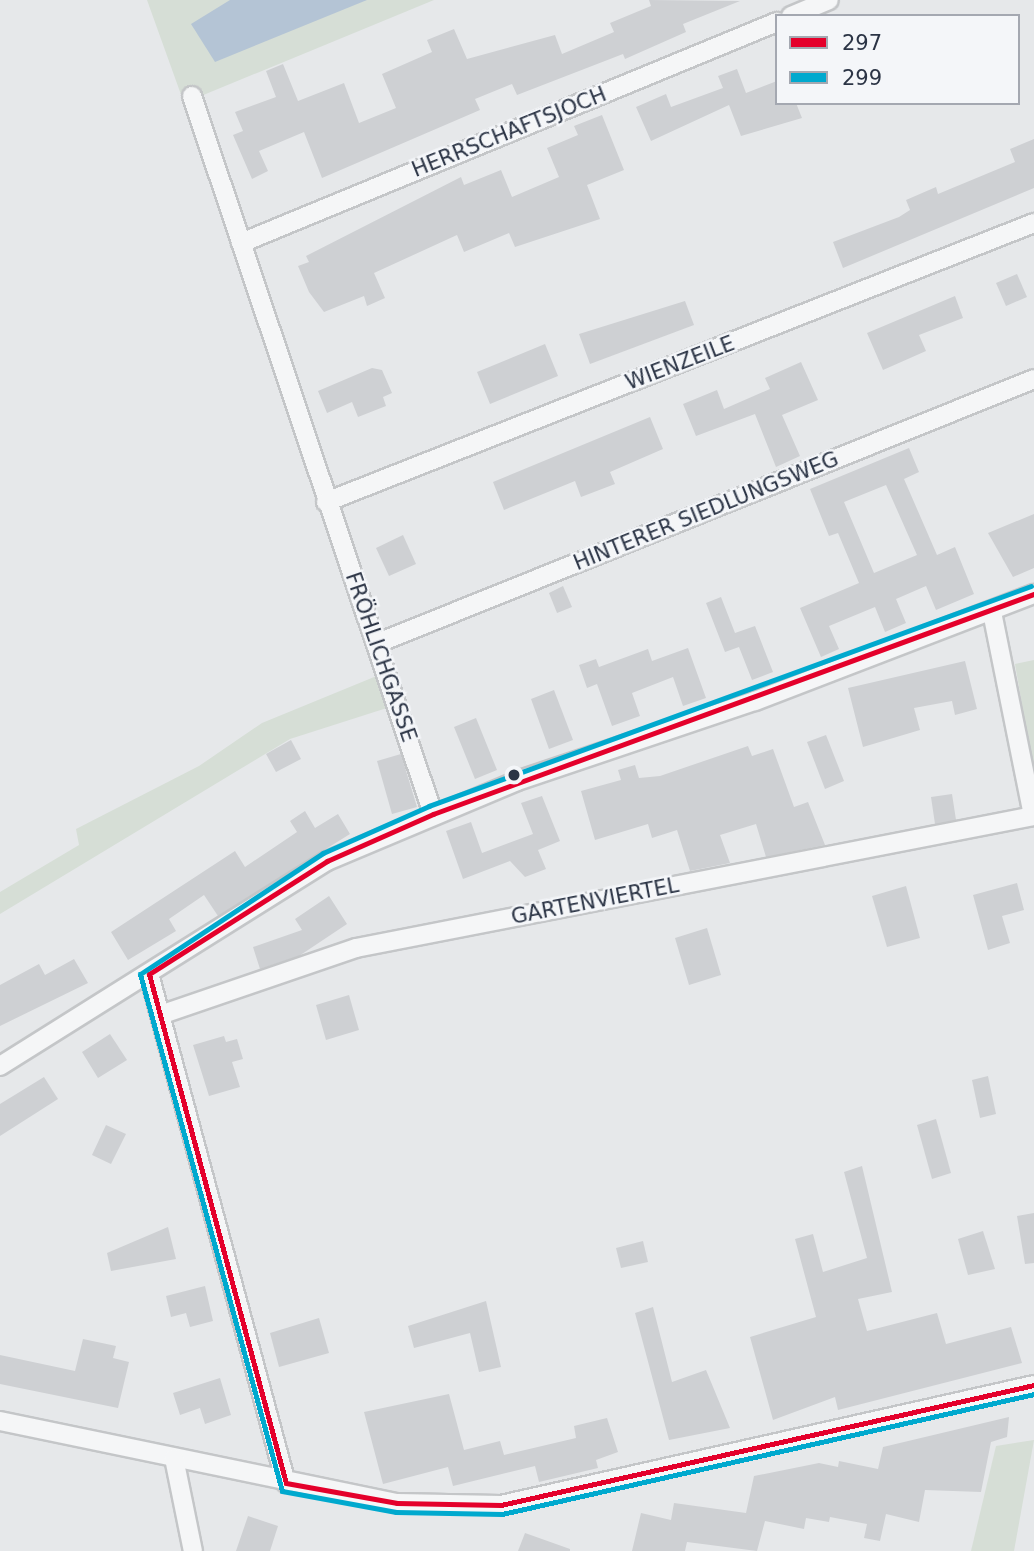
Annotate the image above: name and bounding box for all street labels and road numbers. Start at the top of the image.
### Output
street label: HERRSCHAFTSJOCH [408,81,610,183]
street label: WIENZEILE [622,331,738,395]
street label: HINTERER SIEDLUNGSWEG [570,446,842,576]
street label: FRÖHLICHGASSE [340,569,422,745]
street label: GARTENVIERTEL [509,872,681,930]

